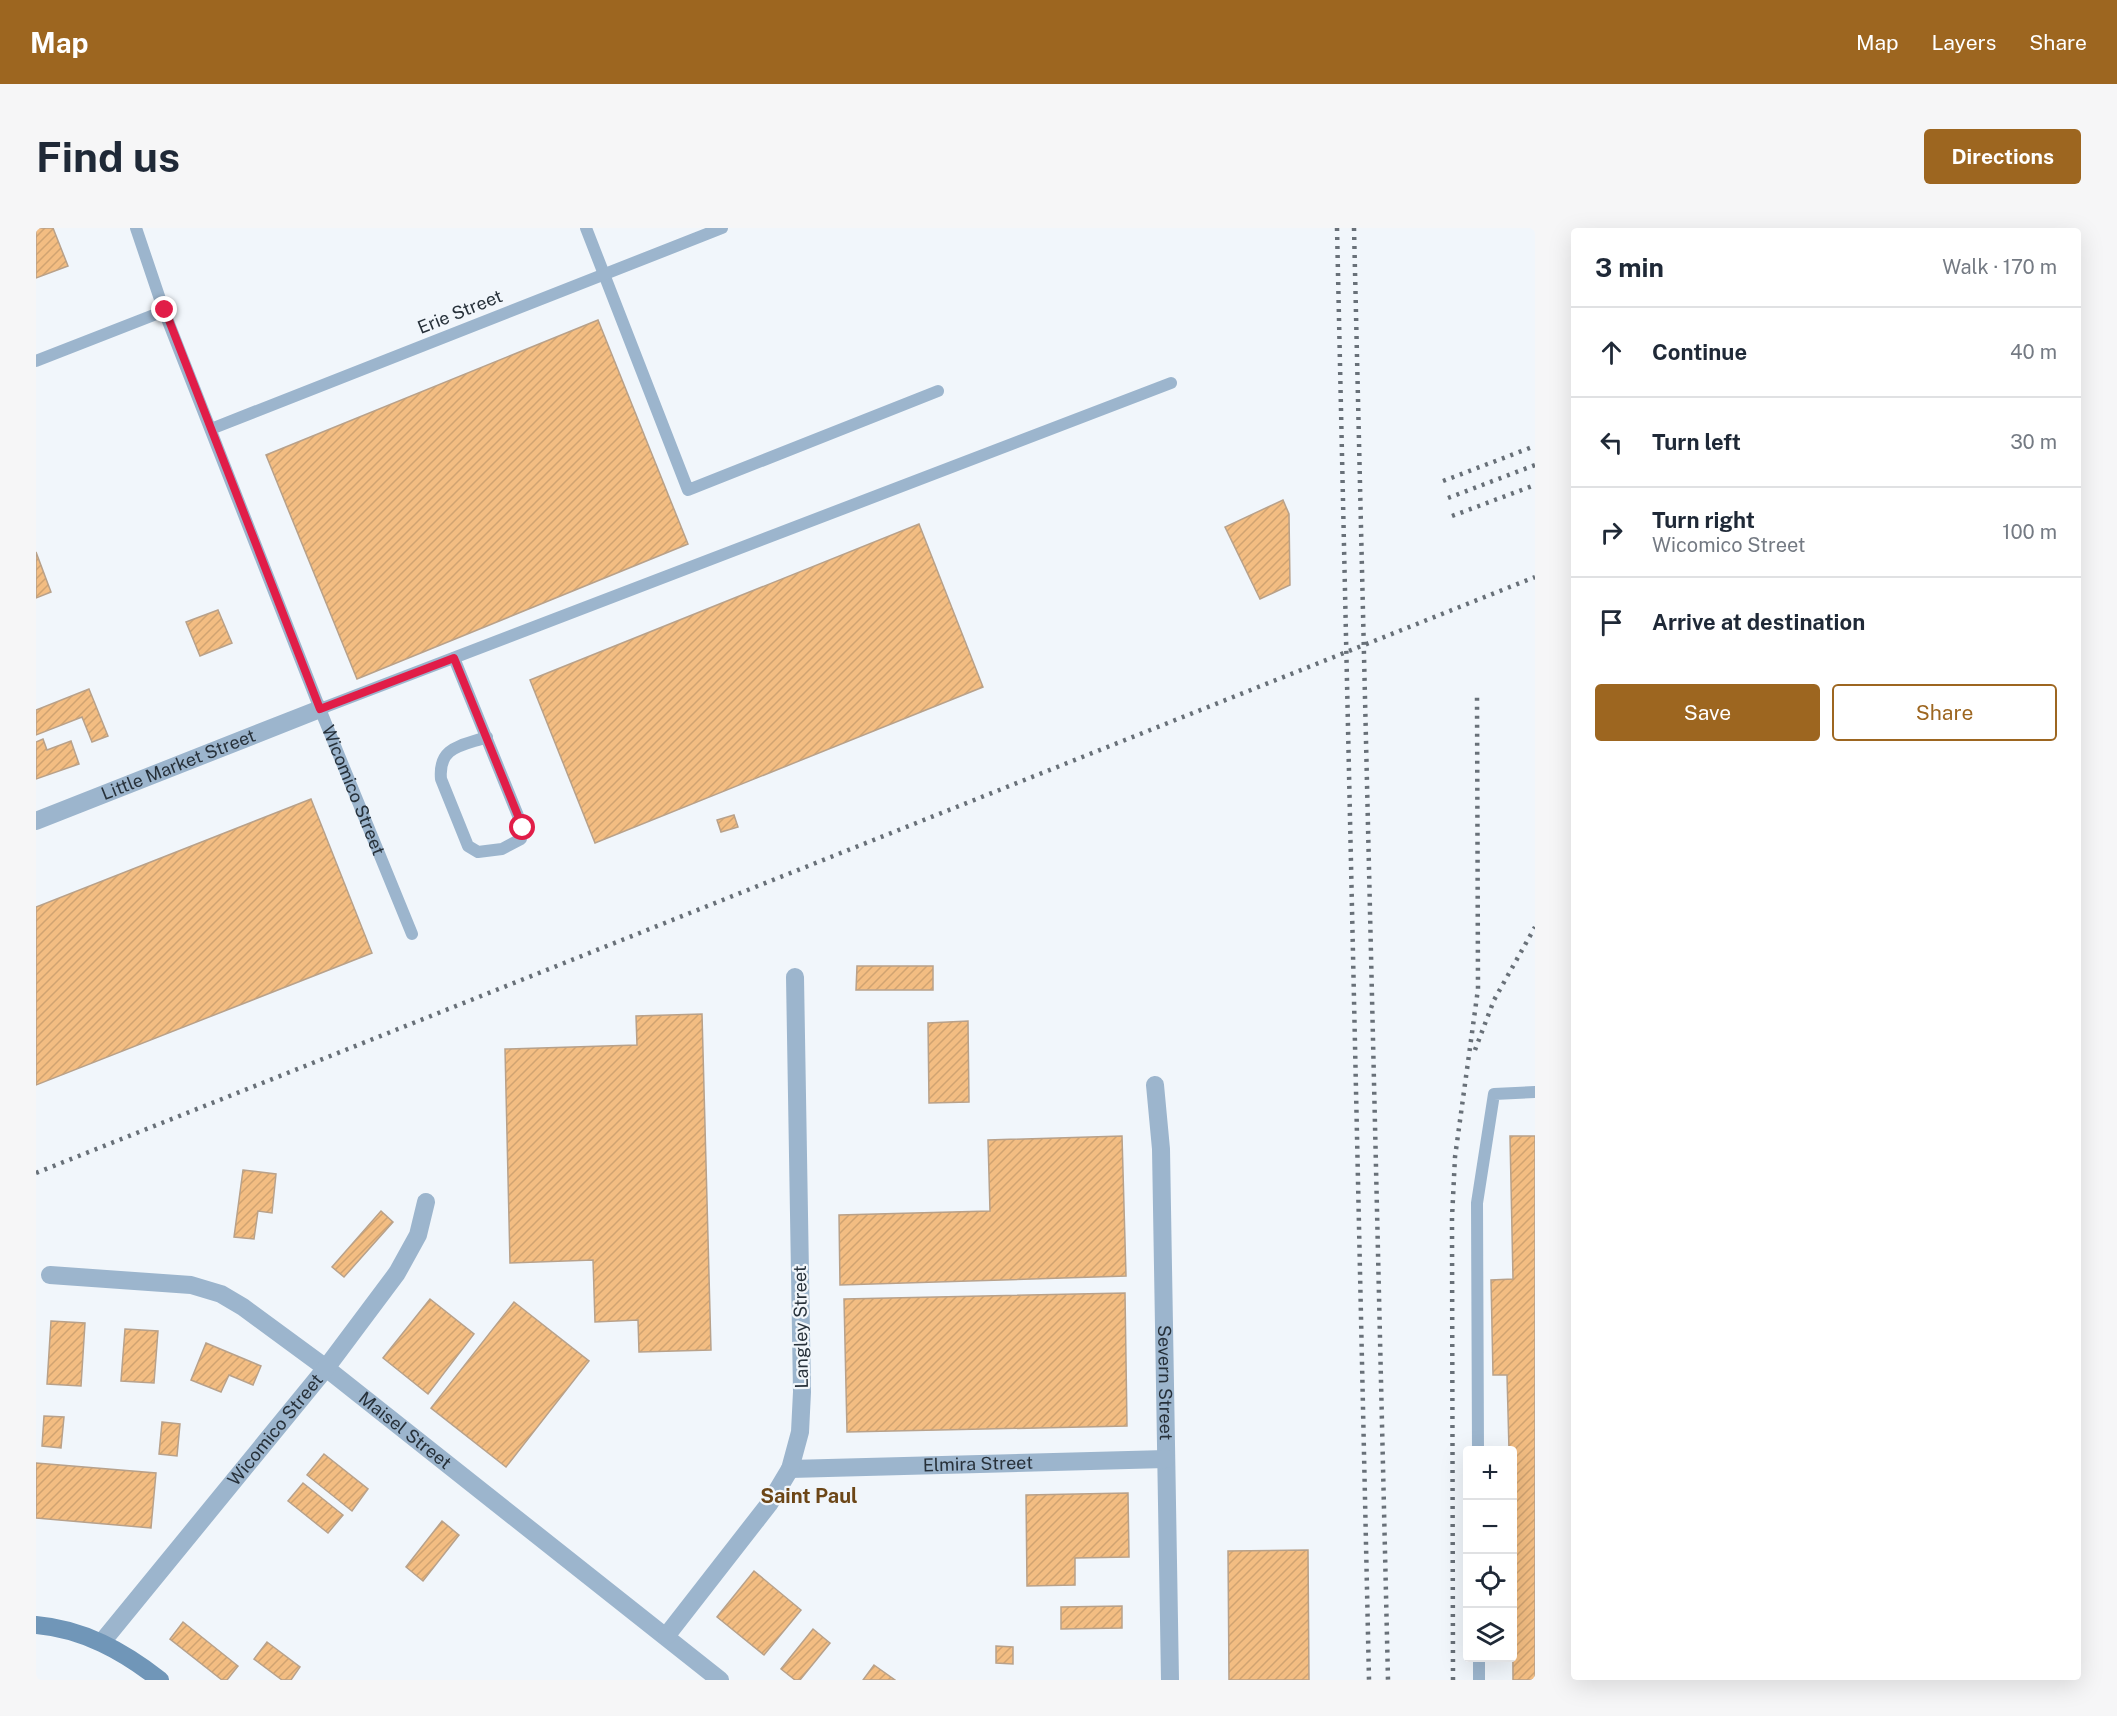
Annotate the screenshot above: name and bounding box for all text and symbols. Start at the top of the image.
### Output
text: Map [30,26,89,59]
text: Map [1856,30,1899,55]
text: Layers [1932,30,1996,55]
text: Share [2029,30,2087,55]
button: Directions [1924,129,2081,184]
text: Find us [36,132,180,181]
text: 3 min [1595,252,1664,283]
text: Walk · 170 m [1942,255,2057,279]
street label: Erie Street [414,285,505,338]
route end [151,296,177,322]
icon: ahead [1595,336,1628,369]
text: Continue [1652,339,1747,365]
text: 40 m [2010,340,2057,364]
icon: left [1595,426,1628,459]
text: Turn left [1652,429,1741,455]
text: 30 m [2010,430,2057,454]
text: Turn right [1652,507,1755,533]
icon: right [1595,516,1628,549]
text: 100 m [2002,520,2057,544]
text: Wicomico Street [1652,533,1806,557]
icon: arrive [1595,606,1628,639]
text: Arrive at destination [1652,609,1865,635]
button: Save [1595,684,1820,741]
button: Share [1832,684,2057,741]
street label: Wicomico Street [318,722,390,858]
street label: Little Market Street [98,725,258,804]
route start [509,814,535,840]
street label: Langley Street [789,1265,812,1389]
street label: Severn Street [1154,1325,1177,1441]
street label: Wicomico Street [223,1369,327,1490]
street label: Maisel Street [355,1387,456,1473]
map controls [1463,1446,1517,1662]
button: + [1463,1446,1517,1500]
street label: Elmira Street [923,1452,1033,1475]
district label: Saint Paul [760,1484,858,1508]
button: − [1463,1500,1517,1554]
button: locate [1463,1554,1517,1608]
button: layers [1463,1608,1517,1662]

